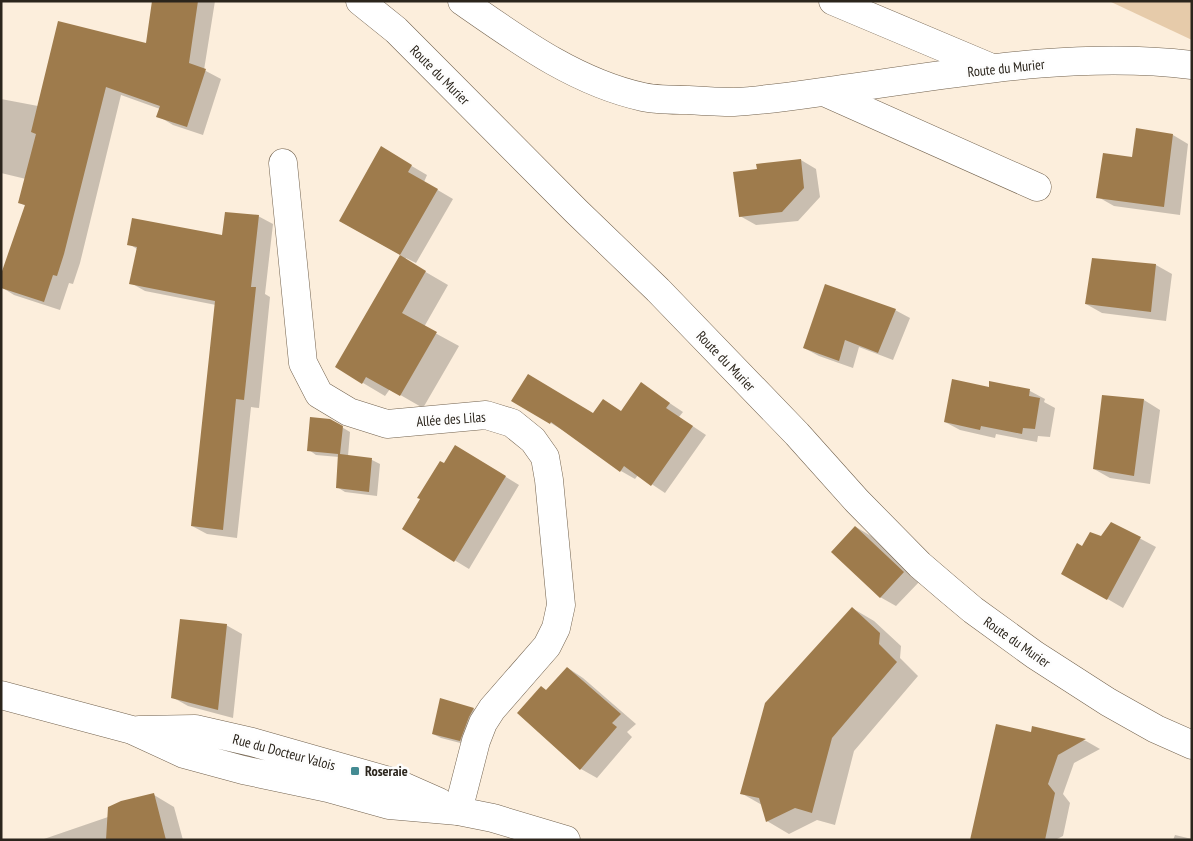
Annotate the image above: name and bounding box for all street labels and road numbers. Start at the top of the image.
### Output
street label: Route du Murier [406,41,474,109]
street label: Route du Murier [967,55,1046,81]
street label: Route du Murier [693,327,759,395]
street label: Allée des Lilas [416,408,487,430]
street label: Route du Murier [980,612,1054,672]
street label: Rue du Docteur Valois [231,730,338,774]

